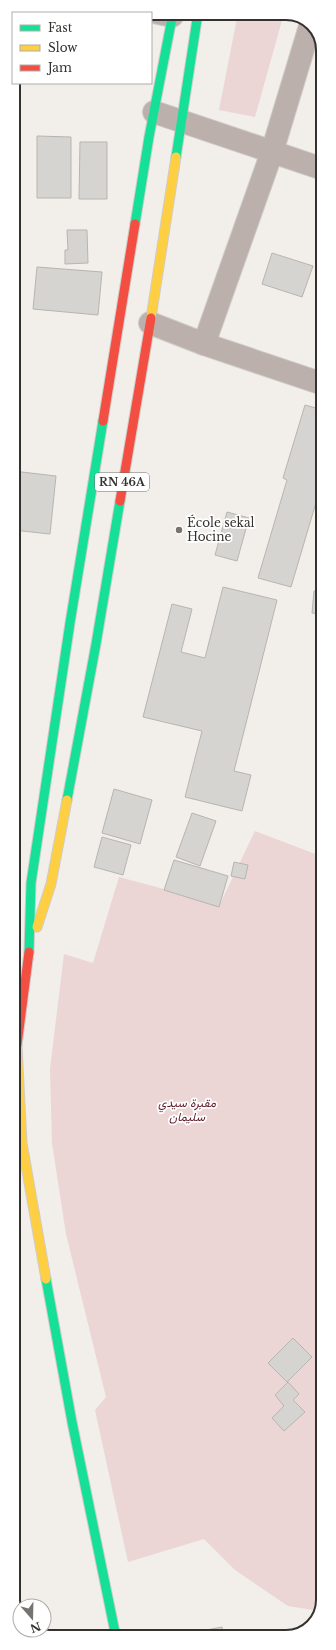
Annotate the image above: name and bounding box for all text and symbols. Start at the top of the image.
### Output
legend [12,12,152,84]
text: Fast [48,20,73,35]
text: Slow [48,40,78,55]
text: Jam [46,60,72,75]
road number: RN 46A [95,473,149,491]
place label: École sekal Hocine [187,514,255,544]
marker: École sekal Hocine [174,525,184,535]
park label: مقبرة سيدي سليمان [158,1095,216,1124]
north arrow [12,1598,52,1638]
text: N [28,1619,43,1636]

